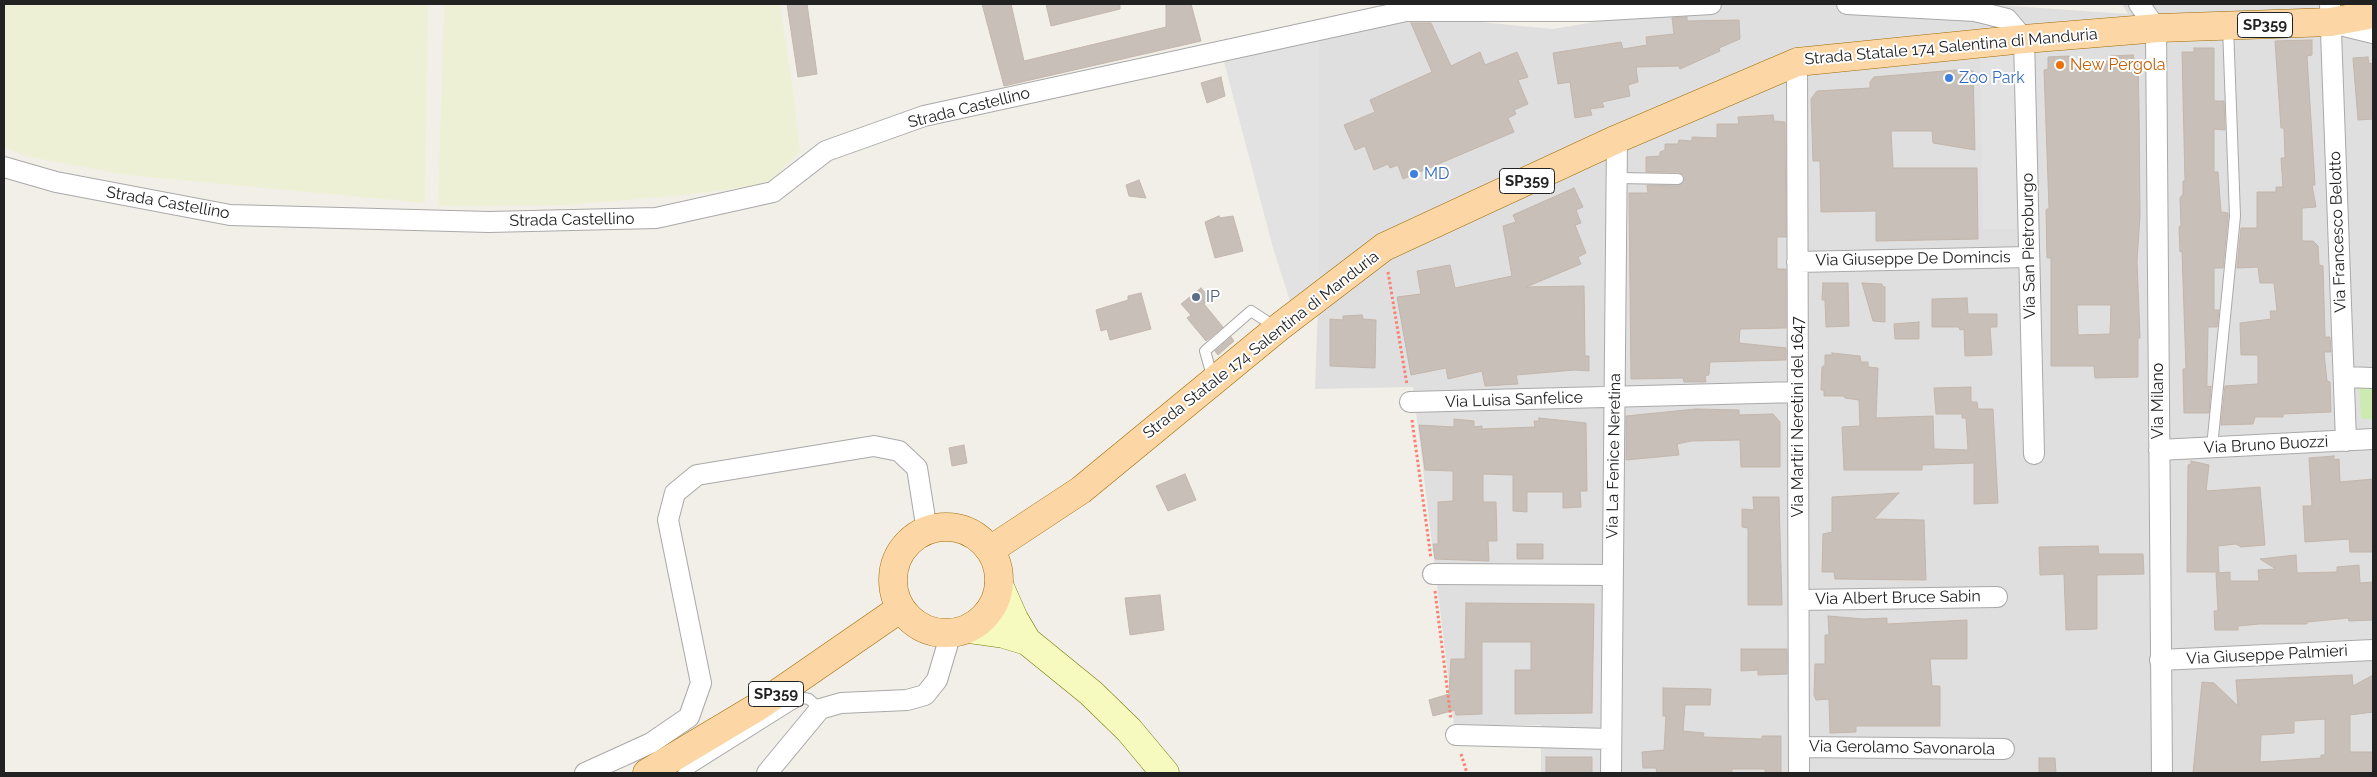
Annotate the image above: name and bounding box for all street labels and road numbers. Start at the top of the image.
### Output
road number: SP359 [2238,12,2292,38]
street label: Strada Statale 174 Salentina di Manduria [1804,25,2098,69]
street label: Strada Castellino [906,84,1032,132]
street label: Via Francesco Belotto [2326,151,2350,313]
road number: SP359 [1500,168,1554,194]
street label: Via San Pietroburgo [2018,173,2040,319]
street label: Strada Castellino [105,183,231,223]
street label: Strada Castellino [509,209,635,231]
street label: Strada Statale 174 Salentina di Manduria [1139,247,1383,443]
street label: Via Giuseppe De Domincis [1815,248,2011,270]
street label: Via Martiri Neretini del 1647 [1788,317,1808,517]
street label: Via Milano [2148,363,2168,439]
street label: Via La Fenice Neretina [1603,373,1625,539]
street label: Via Luisa Sanfelice [1445,388,1583,412]
street label: Via Bruno Buozzi [2203,432,2329,458]
street label: Via Albert Bruce Sabin [1815,587,1981,609]
street label: Via Giuseppe Palmieri [2186,641,2348,669]
road number: SP359 [748,682,804,706]
street label: Via Gerolamo Savonarola [1809,737,1995,759]

